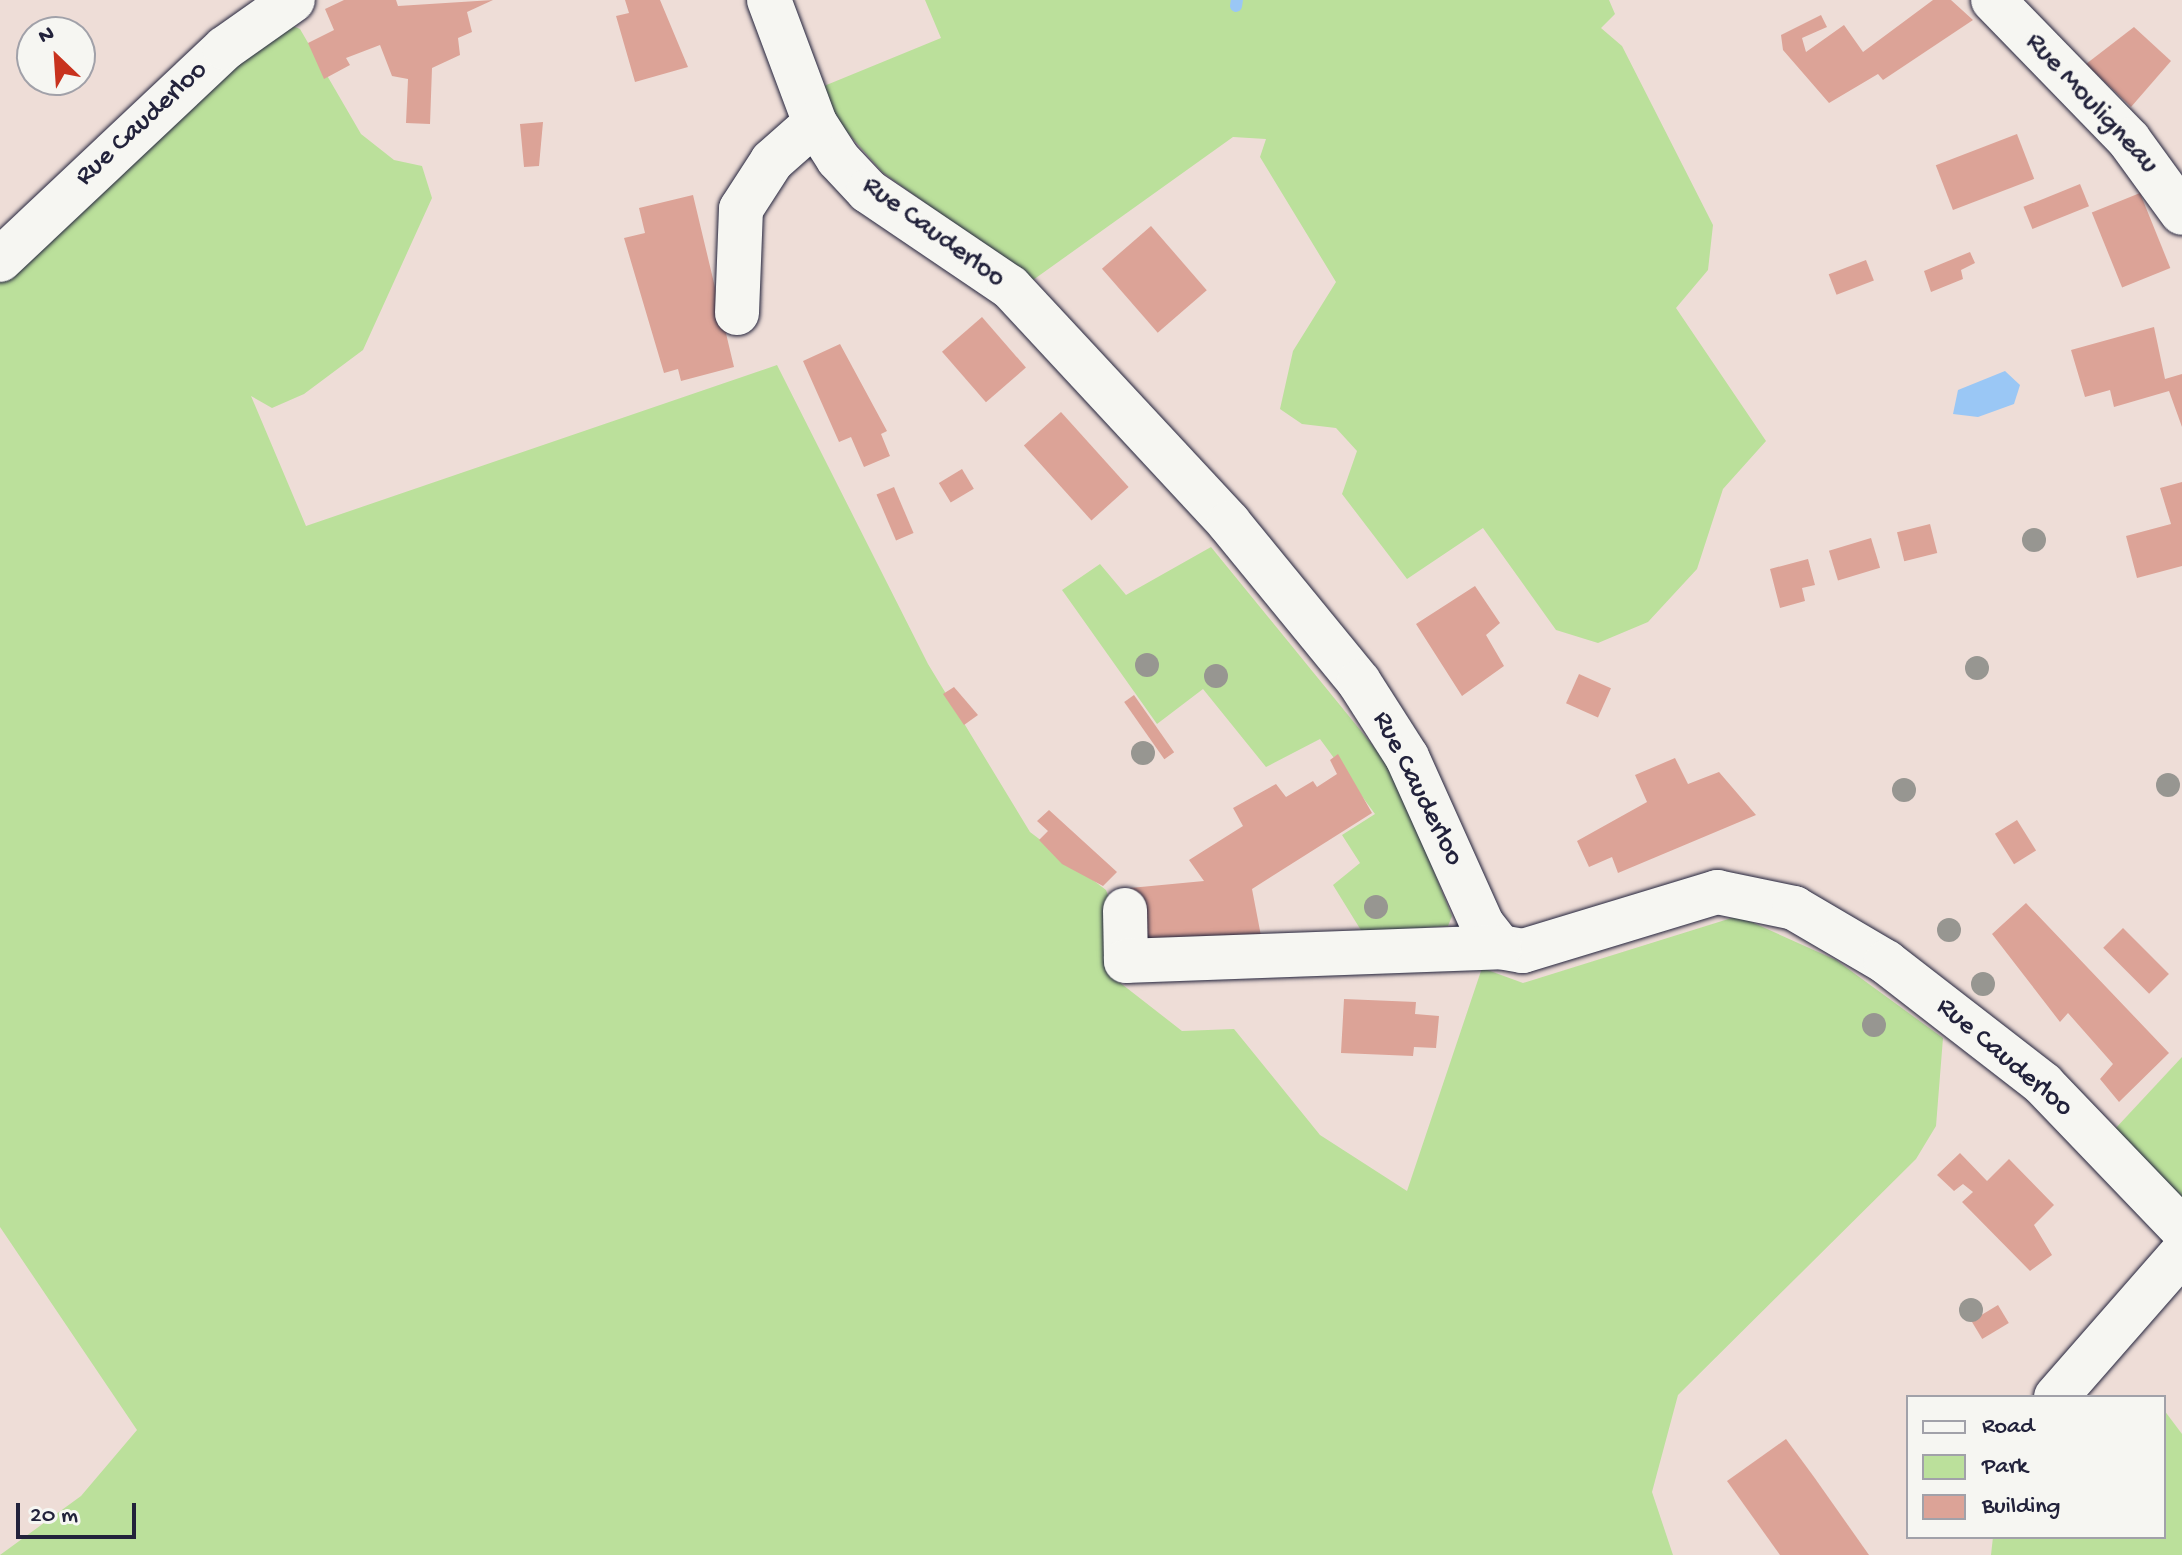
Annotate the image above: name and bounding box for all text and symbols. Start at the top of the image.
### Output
north arrow [16,16,96,96]
text: N [35,21,59,51]
street label: Rue Mouligneau [2017,27,2165,181]
street label: Rue Cauderloo [69,54,215,194]
street label: Rue Cauderloo [855,170,1011,296]
street label: Rue Cauderloo [1364,706,1470,872]
street label: Rue Cauderloo [1929,991,2079,1125]
legend [1906,1395,2166,1539]
text: Road [1982,1413,2034,1442]
text: Park [1982,1453,2028,1482]
scale bar [20,1487,140,1537]
text: Building [1982,1493,2060,1522]
text: 20 m [30,1502,78,1531]

